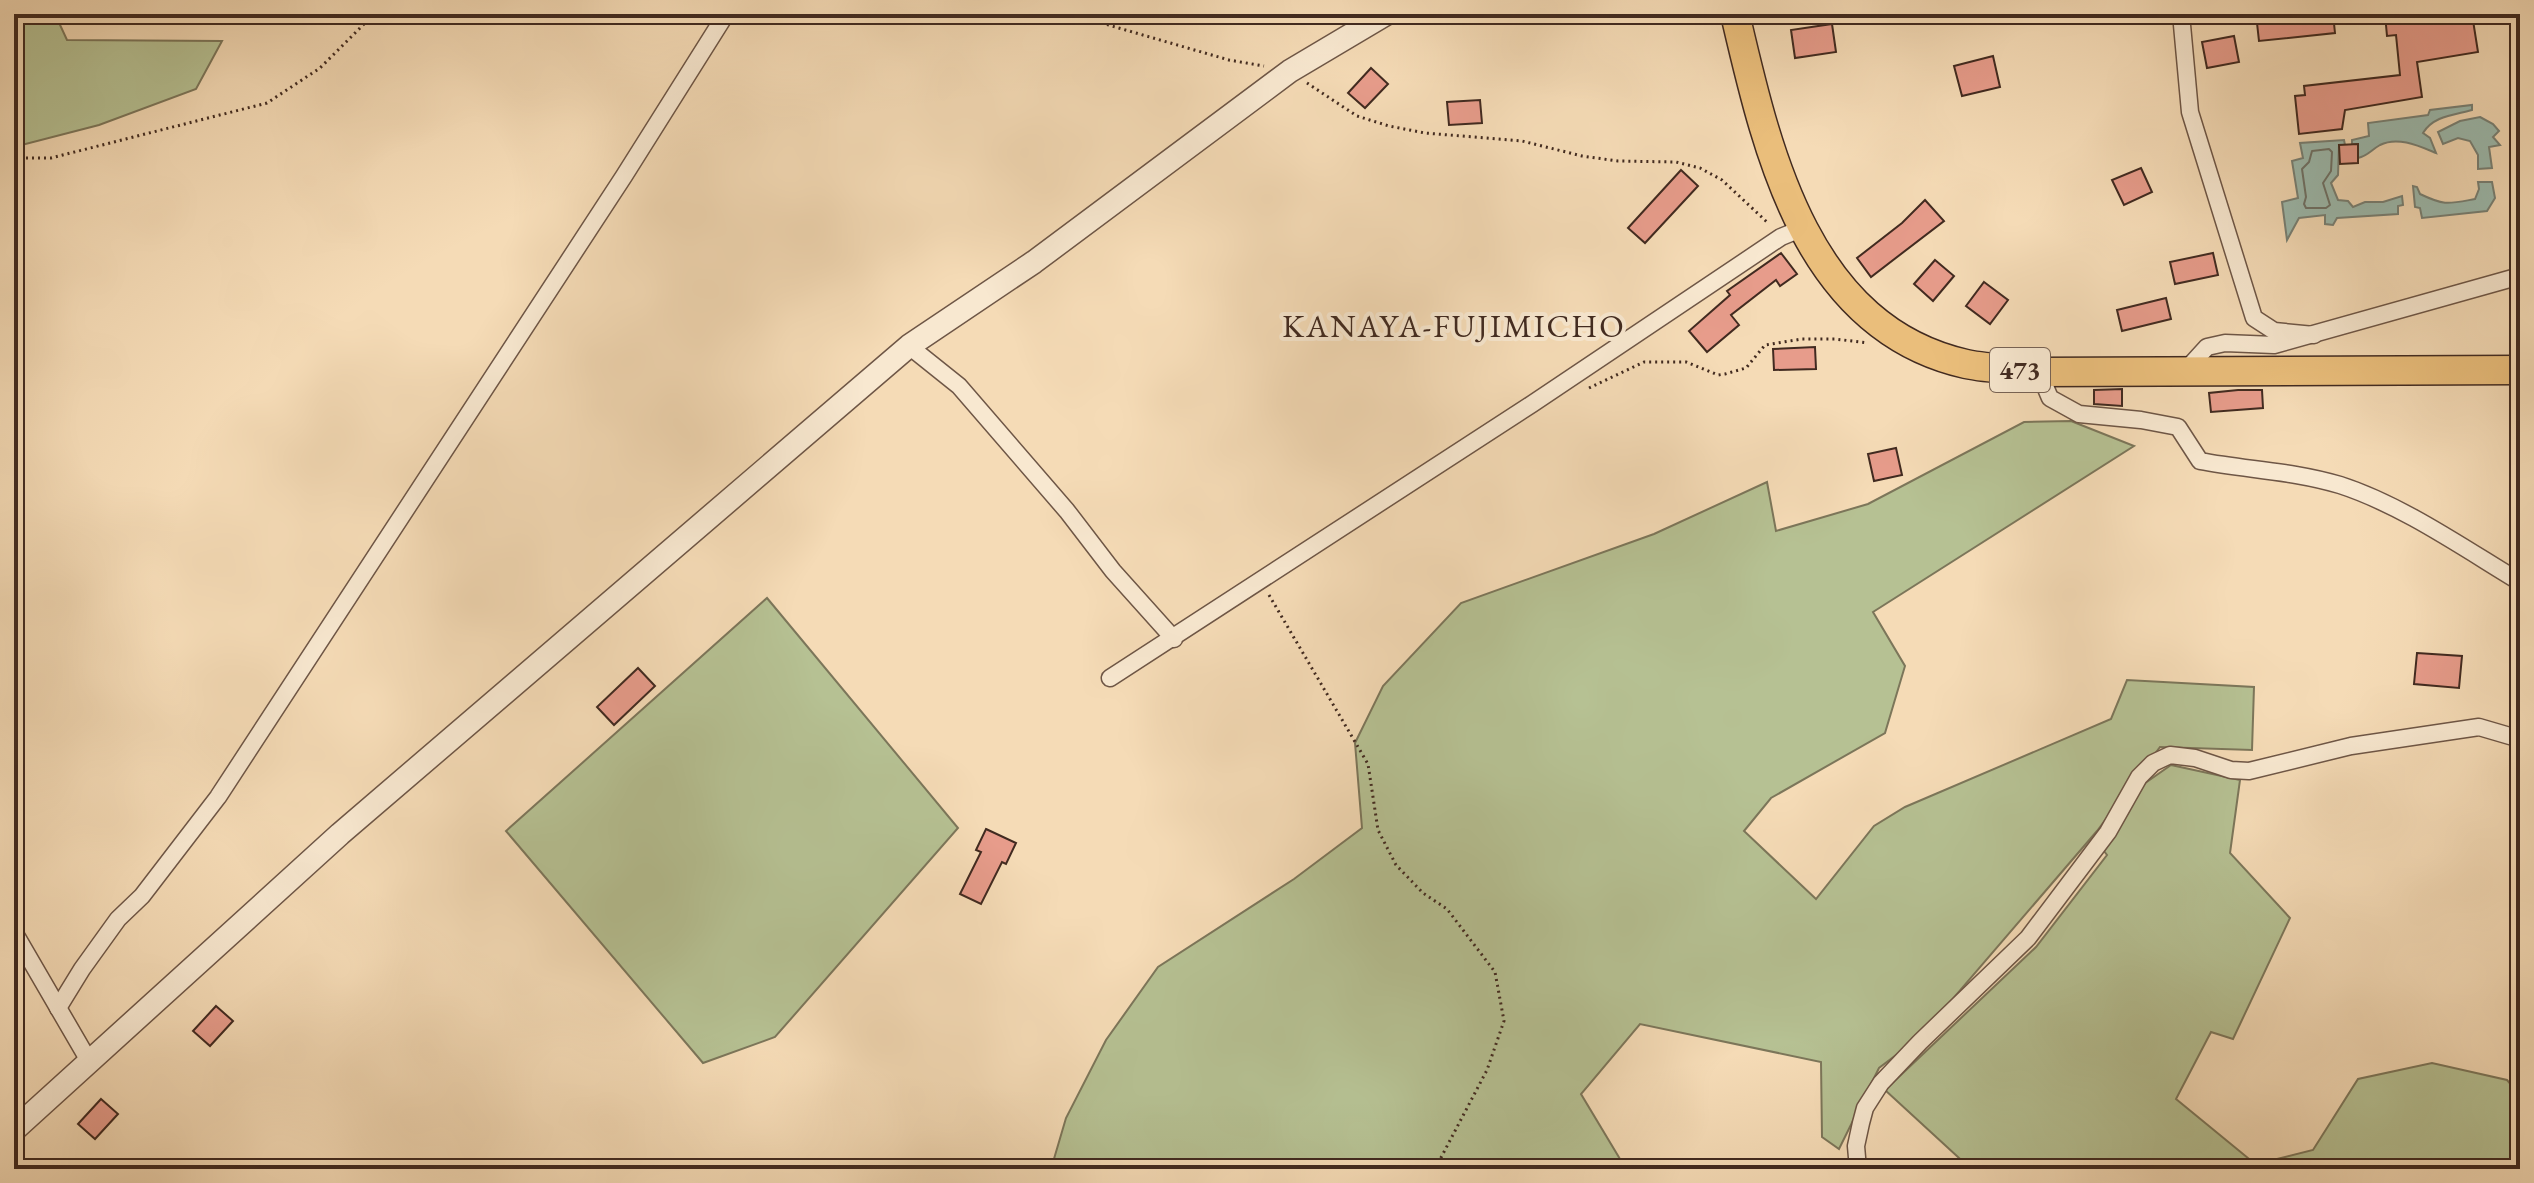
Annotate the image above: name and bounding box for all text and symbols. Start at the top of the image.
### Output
district label: KANAYA-FUJIMICHO [1282,305,1626,347]
road number: 473 [1990,348,2050,392]

